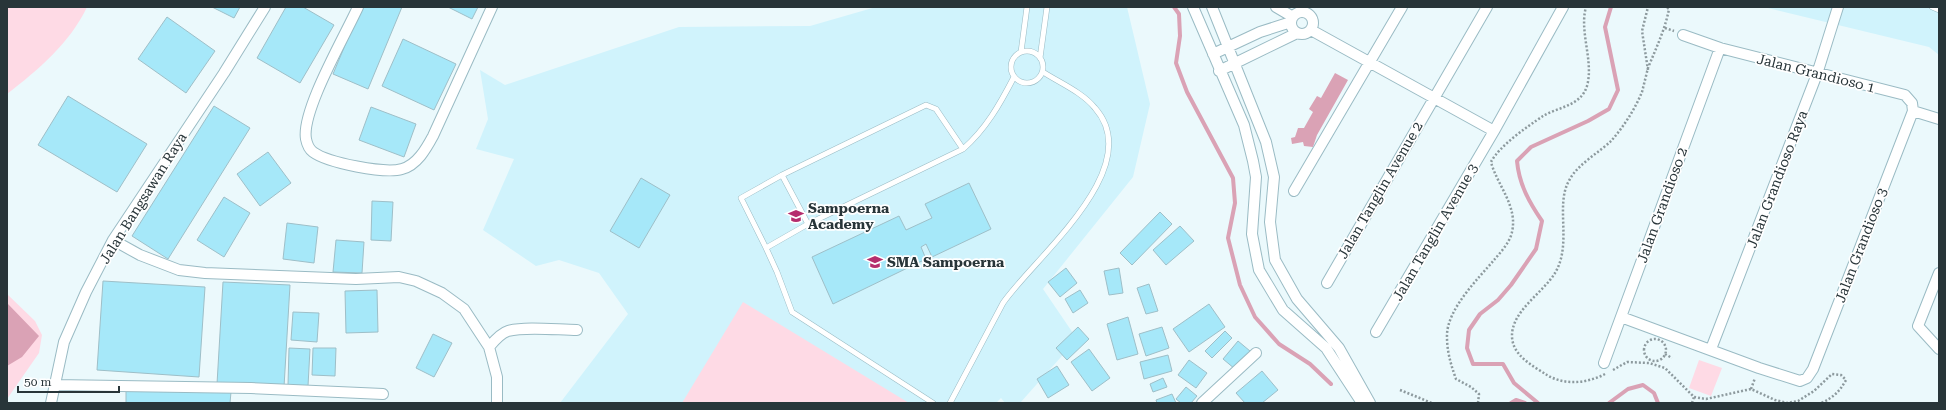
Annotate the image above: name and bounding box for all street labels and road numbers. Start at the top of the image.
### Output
street label: Jalan Grandioso 1 [1755,51,1877,95]
street label: Jalan Grandioso Raya [1743,108,1811,250]
street label: Jalan Tanglin Avenue 2 [1334,118,1426,261]
street label: Jalan Bangsawan Raya [96,129,190,266]
street label: Jalan Grandioso 2 [1634,145,1690,265]
street label: Jalan Tanglin Avenue 3 [1389,160,1481,303]
street label: Jalan Grandioso 3 [1832,185,1890,305]

